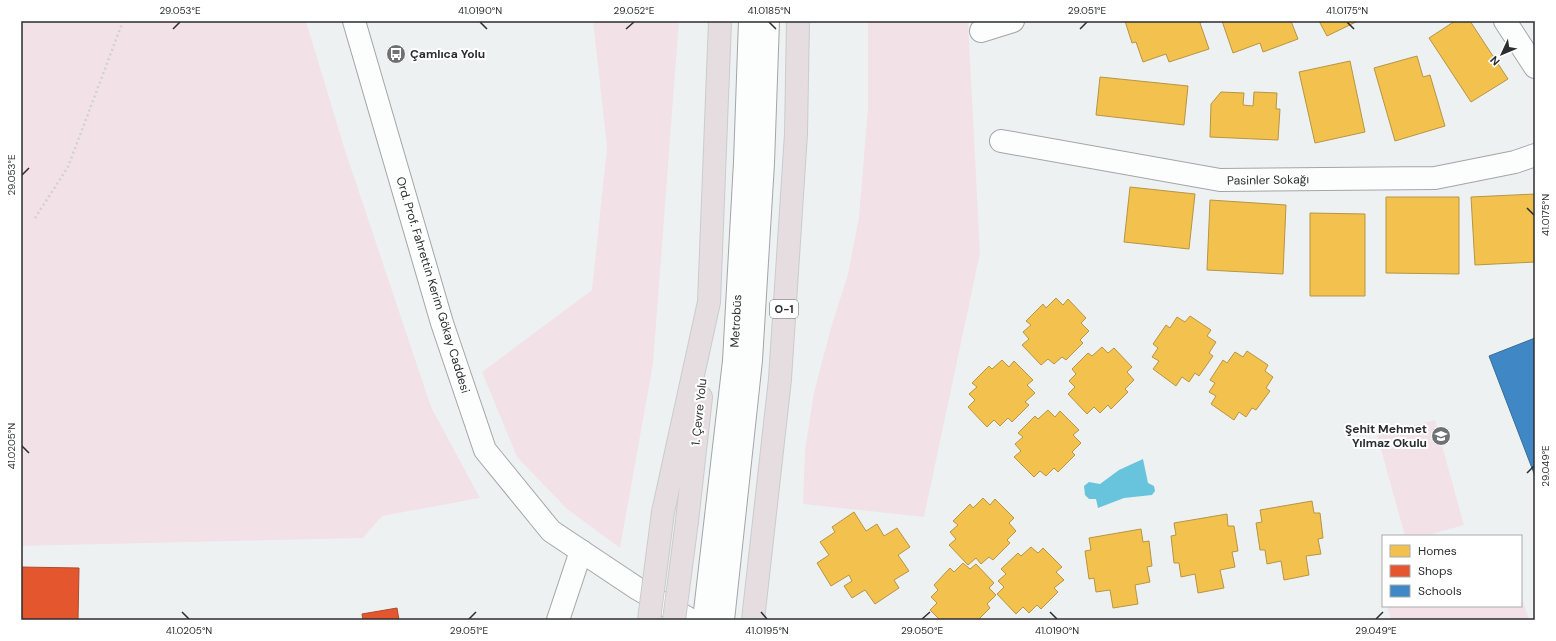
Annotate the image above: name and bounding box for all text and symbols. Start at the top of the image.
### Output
text: 29.053°E [159,4,201,17]
text: 41.0190°N [458,4,502,17]
text: 29.052°E [614,4,655,17]
text: 41.0185°N [747,4,791,17]
text: 29.051°E [1068,4,1107,17]
text: 41.0175°N [1326,4,1368,17]
north arrow [1482,34,1522,74]
bus stop icon: Çamlıca Yolu [385,43,407,65]
place label: Çamlıca Yolu [410,46,485,62]
text: N [1487,53,1503,69]
text: 29.053°E [5,154,18,196]
street label: Pasinler Sokağı [1227,171,1309,189]
street label: Ord. Prof. Fahrettin Kerim Gökay Caddesi [392,175,474,395]
text: 41.0175°N [1539,194,1552,236]
street label: Metrobüs [727,294,745,348]
road number: O-1 [770,300,798,318]
street label: 1. Çevre Yolu [688,377,711,446]
place label: Şehit Mehmet Yılmaz Okulu [1345,421,1427,451]
text: 41.0205°N [5,423,18,469]
school or university icon: Şehit Mehmet Yılmaz Okulu [1430,425,1452,447]
text: 29.049°E [1539,445,1552,487]
legend [1382,535,1522,607]
text: Homes [1418,543,1457,559]
text: Shops [1418,563,1453,579]
text: Schools [1418,583,1462,599]
text: 41.0205°N [166,624,212,637]
text: 29.051°E [450,624,489,637]
text: 41.0195°N [745,624,789,637]
text: 29.050°E [901,624,943,637]
text: 41.0190°N [1035,624,1079,637]
text: 29.049°E [1355,624,1397,637]

